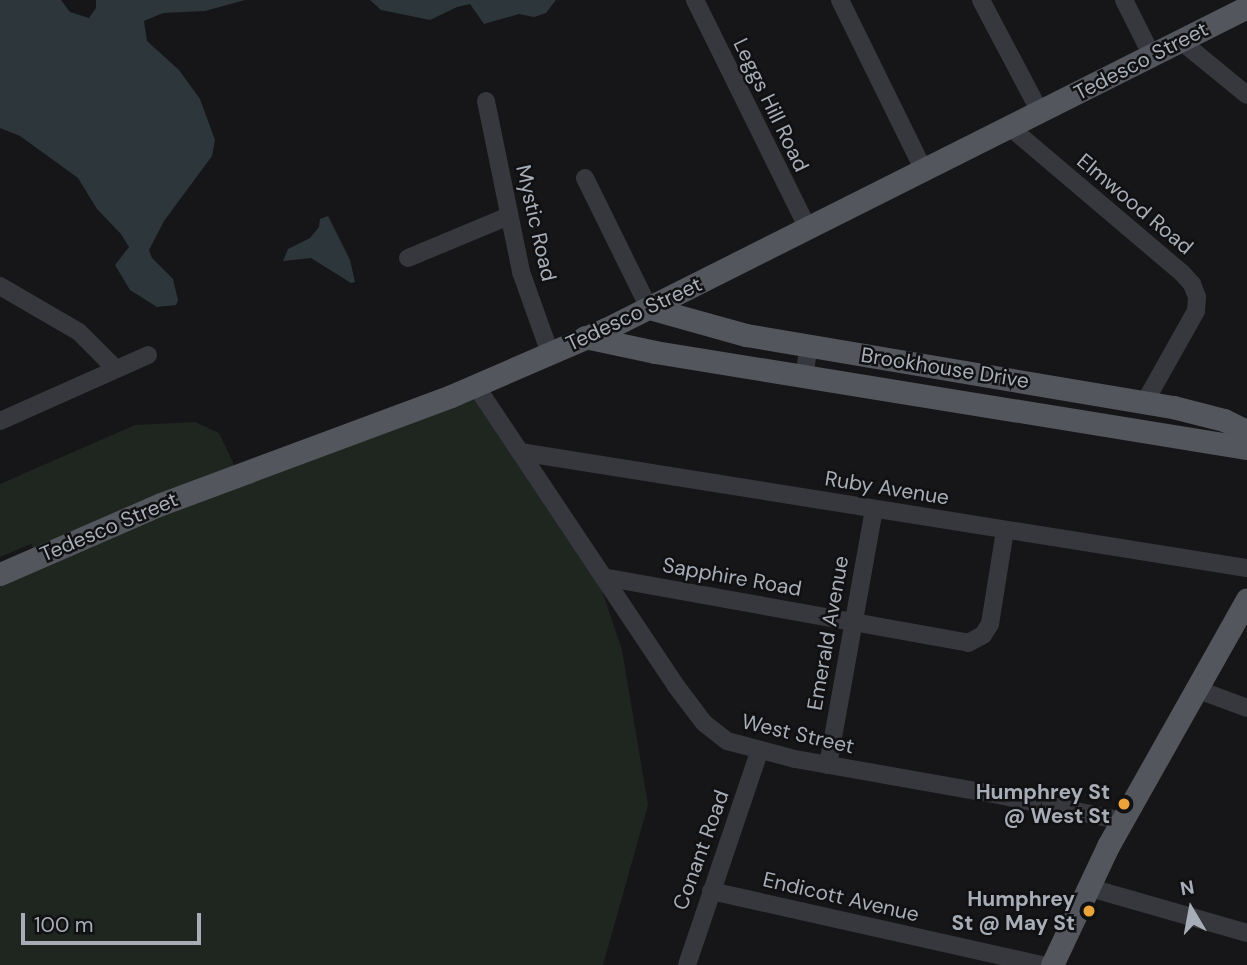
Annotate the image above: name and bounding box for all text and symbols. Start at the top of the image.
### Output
street label: Tedesco Street [1070,16,1212,106]
street label: Leggs Hill Road [728,34,814,176]
street label: Elmwood Road [1072,148,1198,260]
street label: Mystic Road [510,162,562,284]
street label: Tedesco Street [562,272,706,356]
street label: Brookhouse Drive [859,342,1031,394]
street label: Ruby Avenue [823,466,951,510]
street label: Tedesco Street [36,487,182,567]
street label: Sapphire Road [660,552,804,602]
street label: Emerald Avenue [802,554,854,712]
street label: West Street [739,709,857,759]
place label: Humphrey St @ West St [976,779,1110,829]
street label: Conant Road [668,787,734,913]
marker: Humphrey St @ West St [1116,796,1132,812]
street label: Endicott Avenue [760,867,922,927]
north arrow [1156,874,1226,944]
text: N [1178,874,1196,901]
place label: Humphrey St @ May St [951,886,1075,936]
scale bar [24,898,205,942]
marker: Humphrey St @ May St [1081,903,1097,919]
text: 100 m [34,911,94,939]

